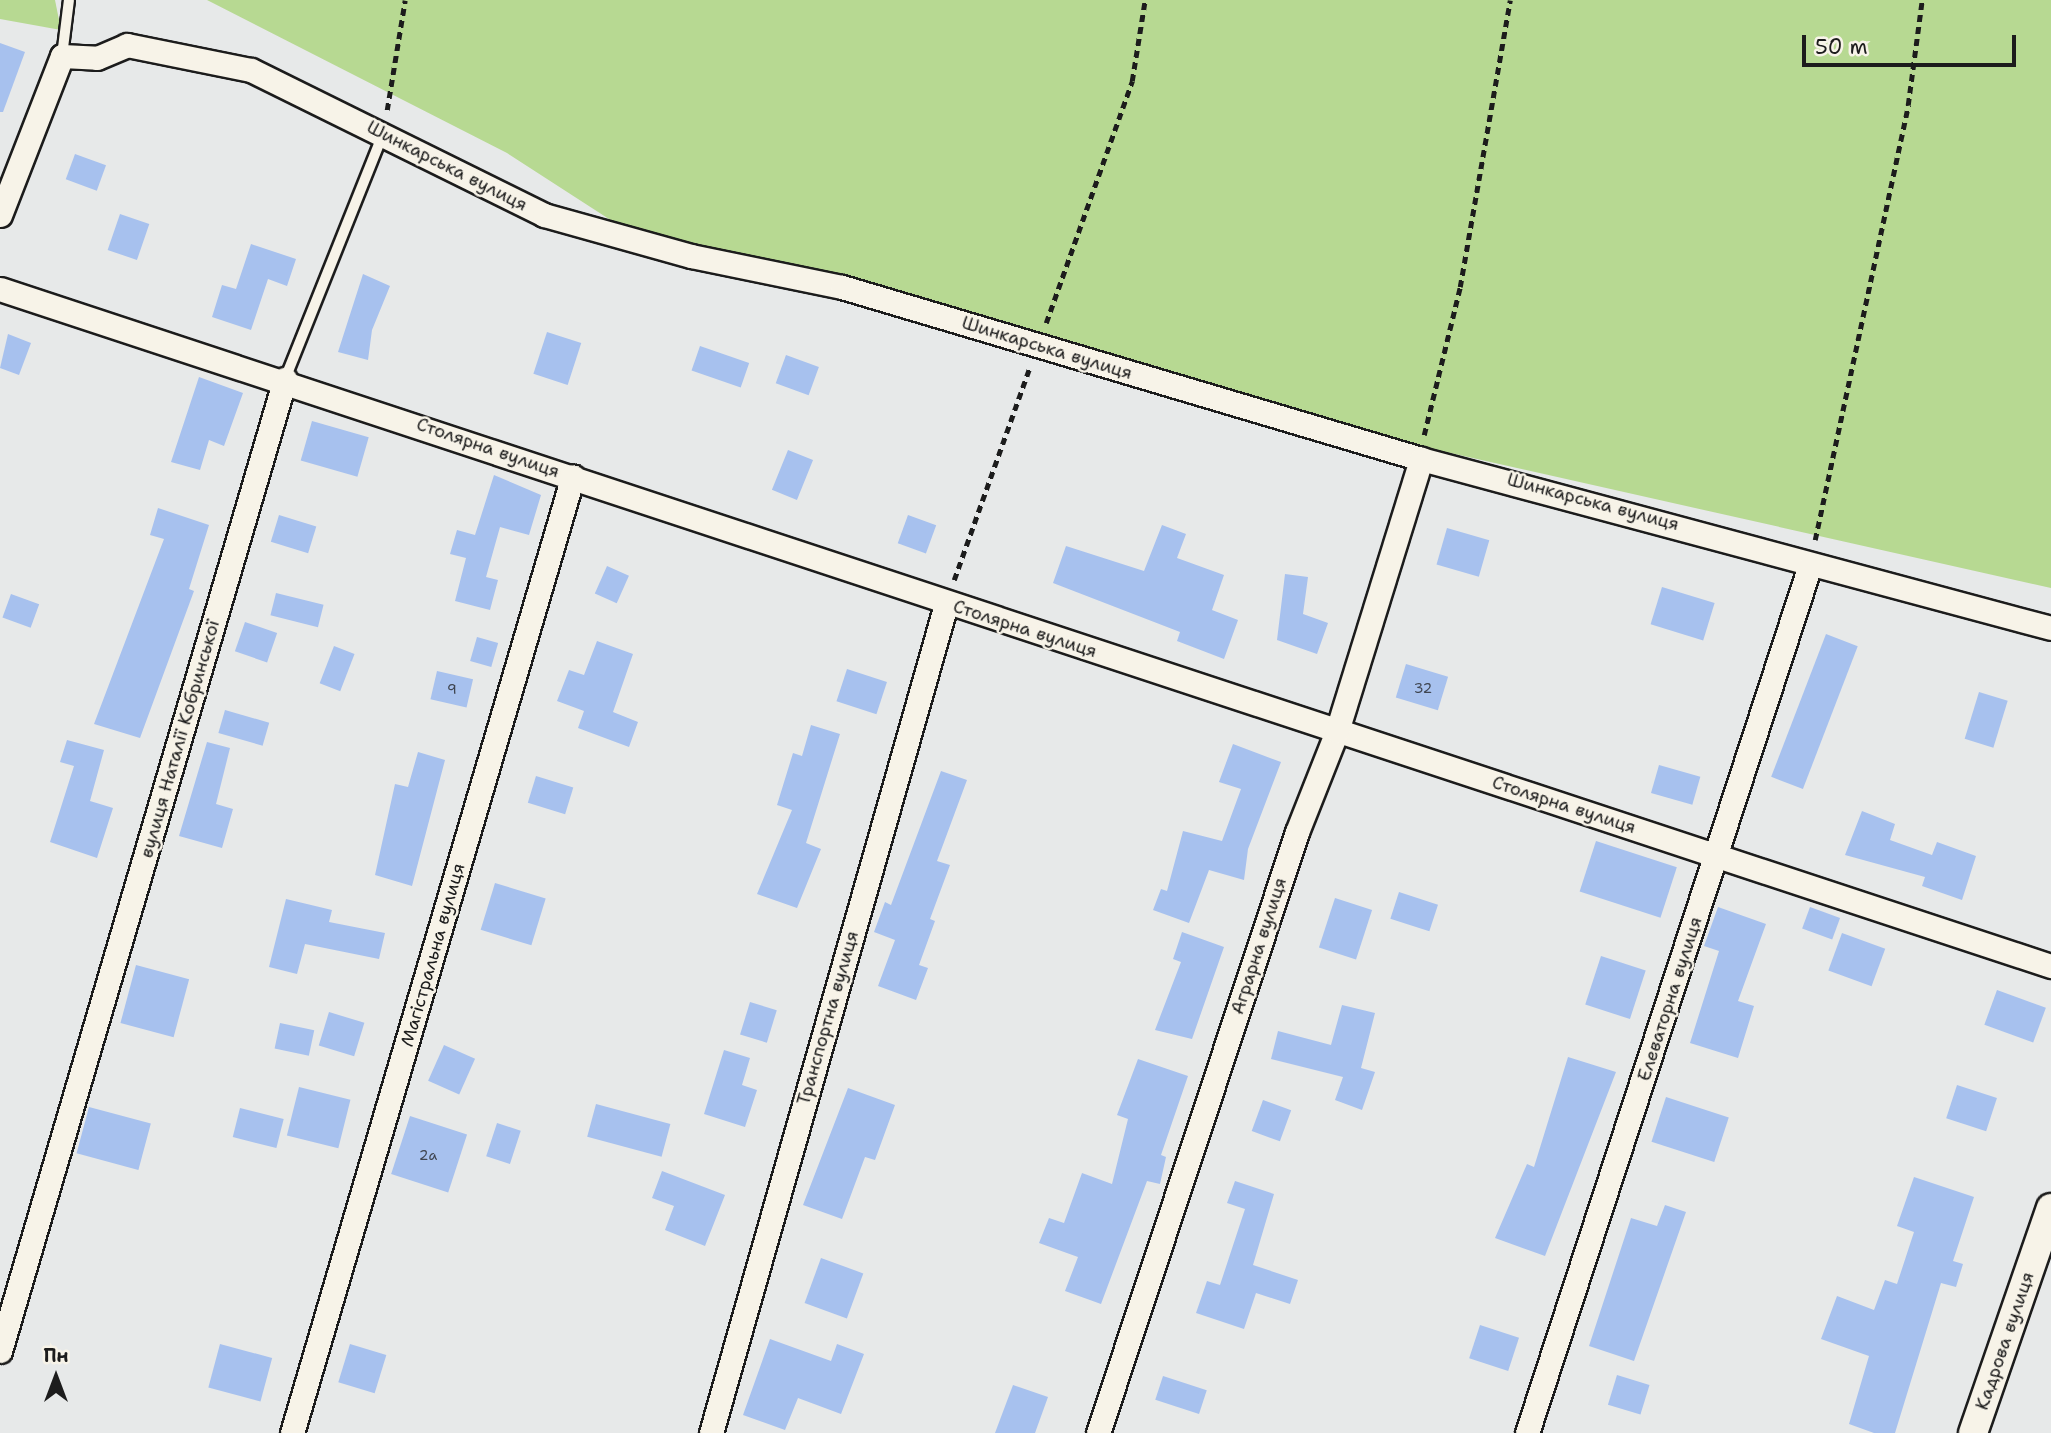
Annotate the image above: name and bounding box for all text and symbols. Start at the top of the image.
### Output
scale bar [1806,21,2020,65]
text: 50 m [1815,33,1868,61]
street label: Шинкарська вулиця [363,116,531,216]
street label: Шинкарська вулиця [959,312,1135,384]
street label: Столярна вулиця [414,413,562,483]
street label: Шинкарська вулиця [1505,469,1681,535]
street label: Столярна вулиця [950,596,1100,662]
street label: вулиця Наталії Кобринської [136,618,224,860]
house number: 32 [1414,680,1432,696]
house number: 9 [447,681,457,697]
street label: Столярна вулиця [1489,772,1639,838]
street label: Магістральна вулиця [396,861,470,1049]
street label: Аграрна вулиця [1227,875,1291,1017]
street label: Елеваторна вулиця [1633,914,1707,1084]
street label: Транспортна вулиця [793,928,863,1108]
house number: 2а [419,1147,437,1163]
street label: Кадрова вулиця [1971,1269,2039,1413]
north arrow [21,1342,91,1412]
text: Пн [43,1343,69,1368]

